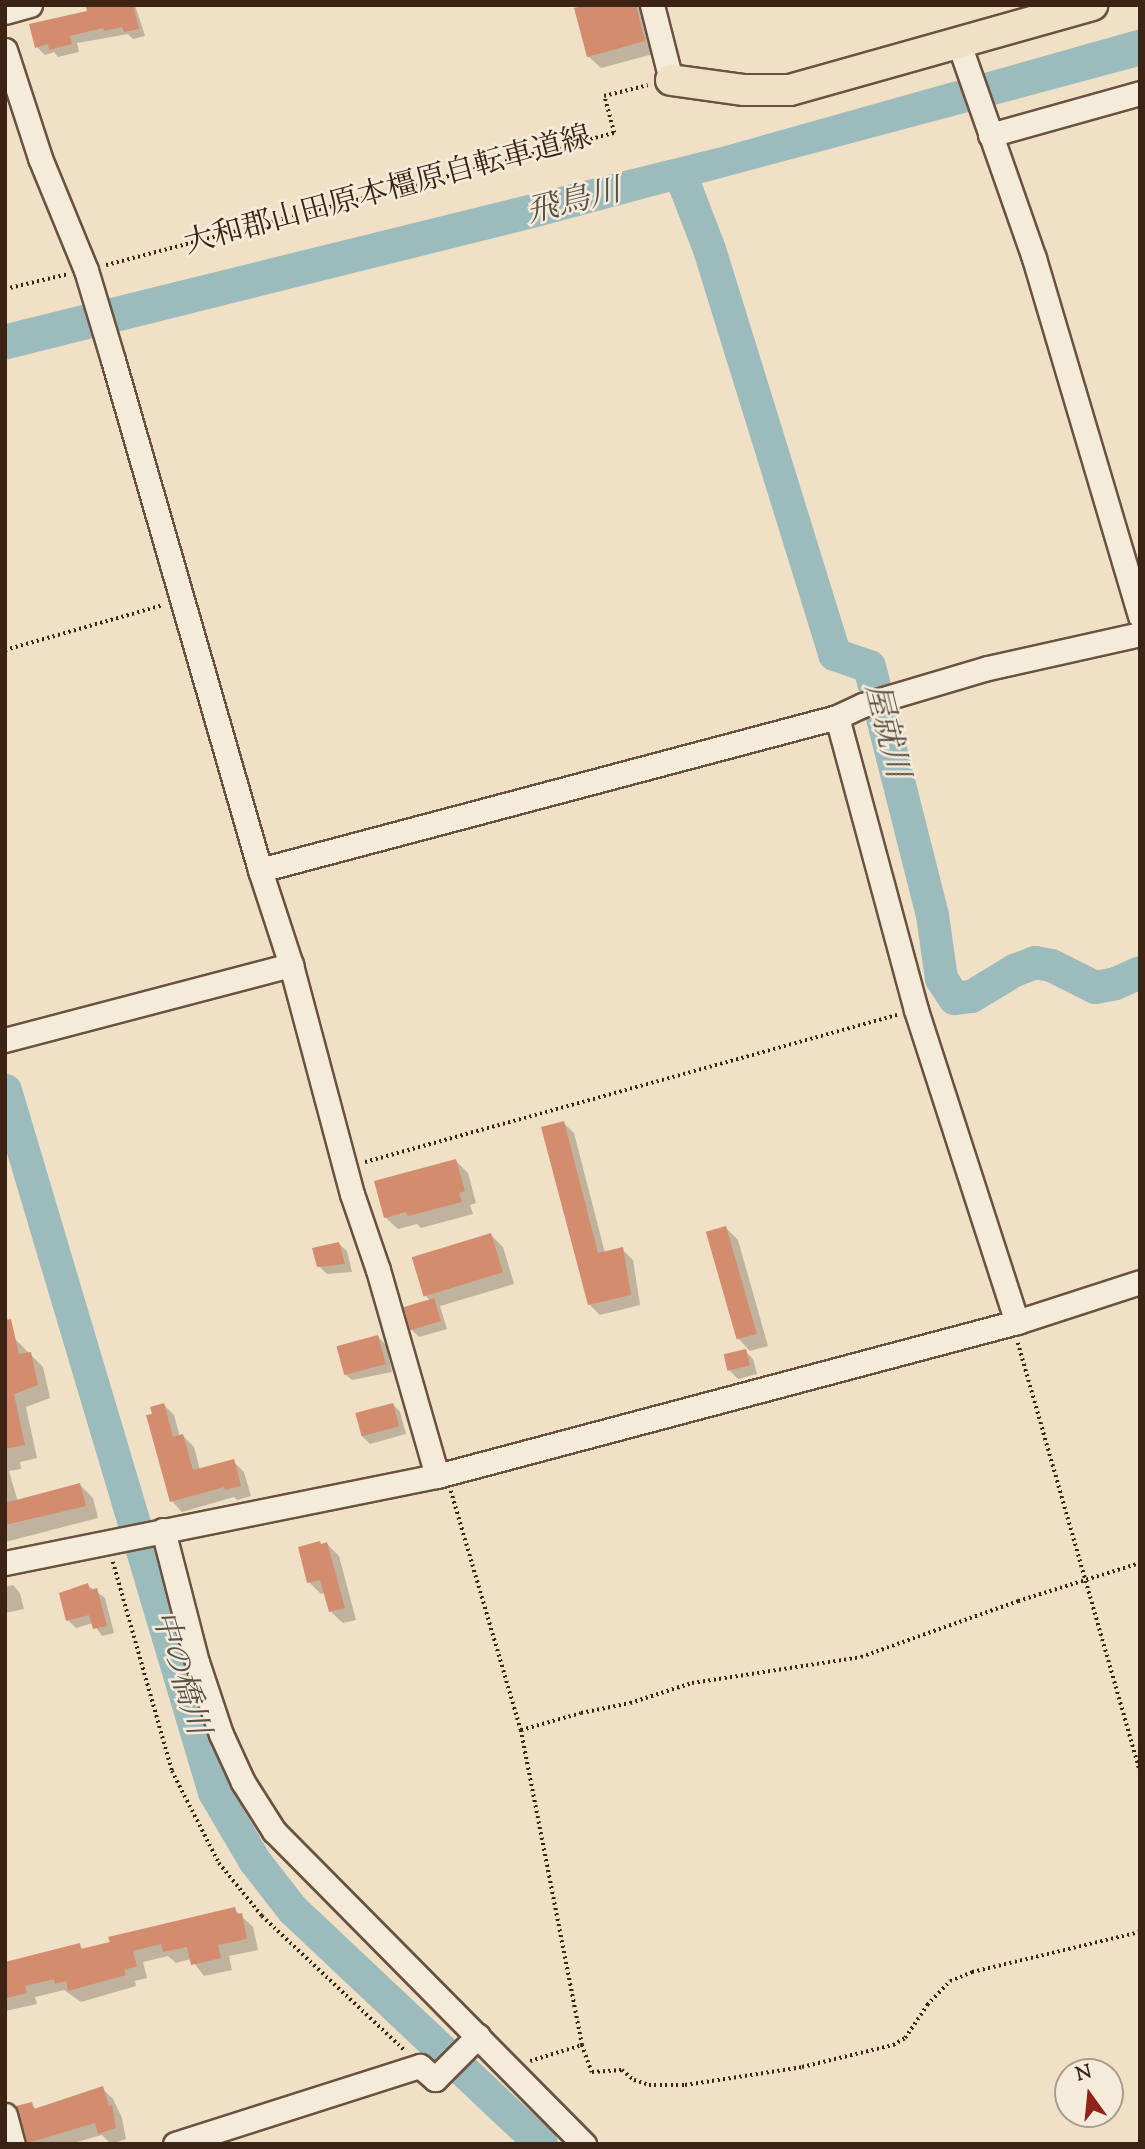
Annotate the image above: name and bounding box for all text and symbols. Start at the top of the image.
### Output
street label: 大和郡山田原本橿原自転車道線 [180,120,596,264]
water label: 飛鳥川 [523,173,625,233]
water label: 屋就川 [855,680,915,782]
water label: 中の橋川 [142,1606,216,1740]
north arrow [1054,2058,1124,2128]
text: N [1073,2059,1095,2089]

